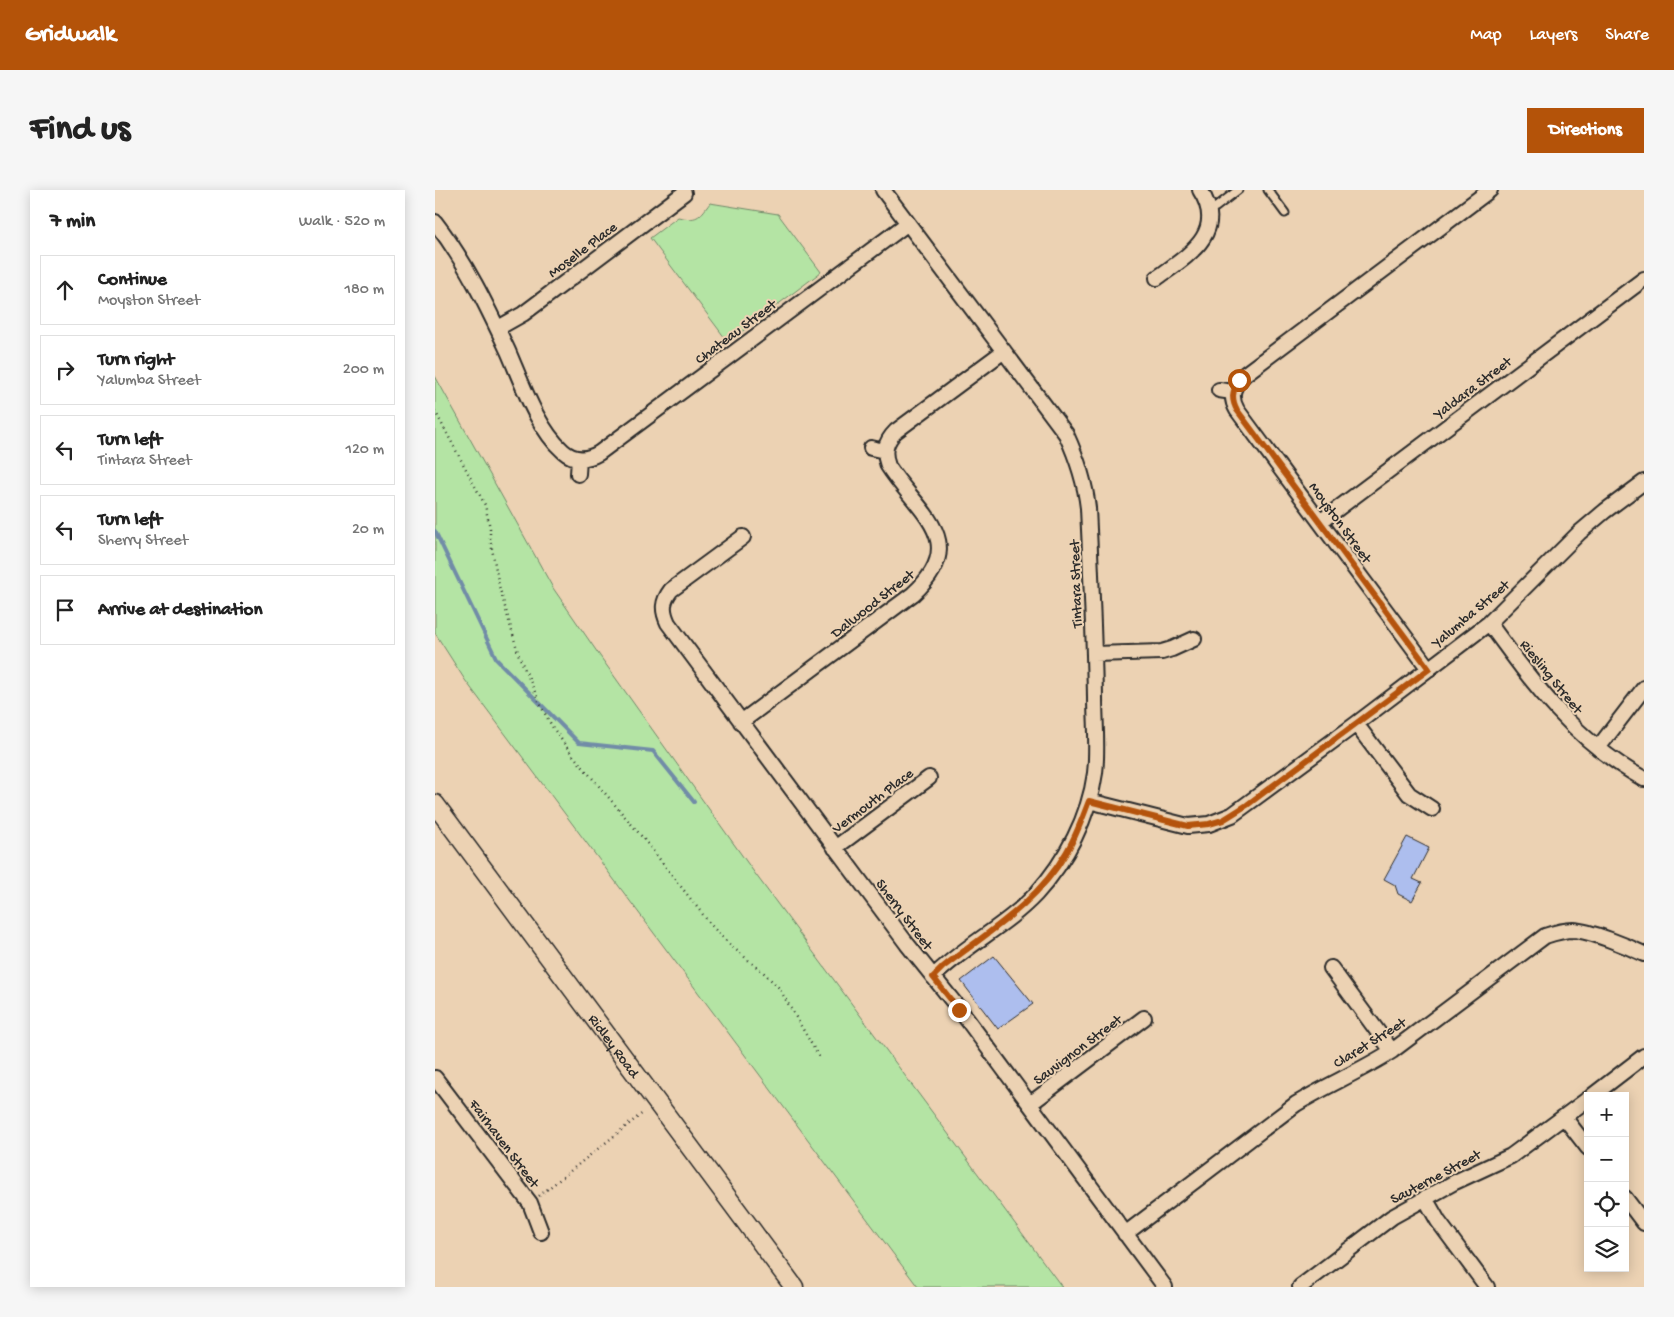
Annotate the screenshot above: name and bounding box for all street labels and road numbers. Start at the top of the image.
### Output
street label: Moselle Place [545,219,622,282]
street label: Chateau Street [692,295,782,369]
street label: Yaldara Street [1429,352,1517,425]
street label: Moyston Street [1304,479,1376,569]
street label: Tintara Street [1066,538,1088,629]
street label: Dalwood Street [827,565,920,643]
street label: Yalumba Street [1427,576,1515,654]
street label: Riesling Street [1515,637,1587,719]
street label: Vermouth Place [828,765,918,839]
street label: Sherry Street [871,876,937,956]
street label: Sauvignon Street [1030,1010,1128,1090]
street label: Ridley Road [583,1011,643,1083]
street label: Claret Street [1330,1013,1411,1073]
street label: Fairhaven Street [464,1096,544,1193]
street label: Sauterne Street [1388,1145,1486,1209]

